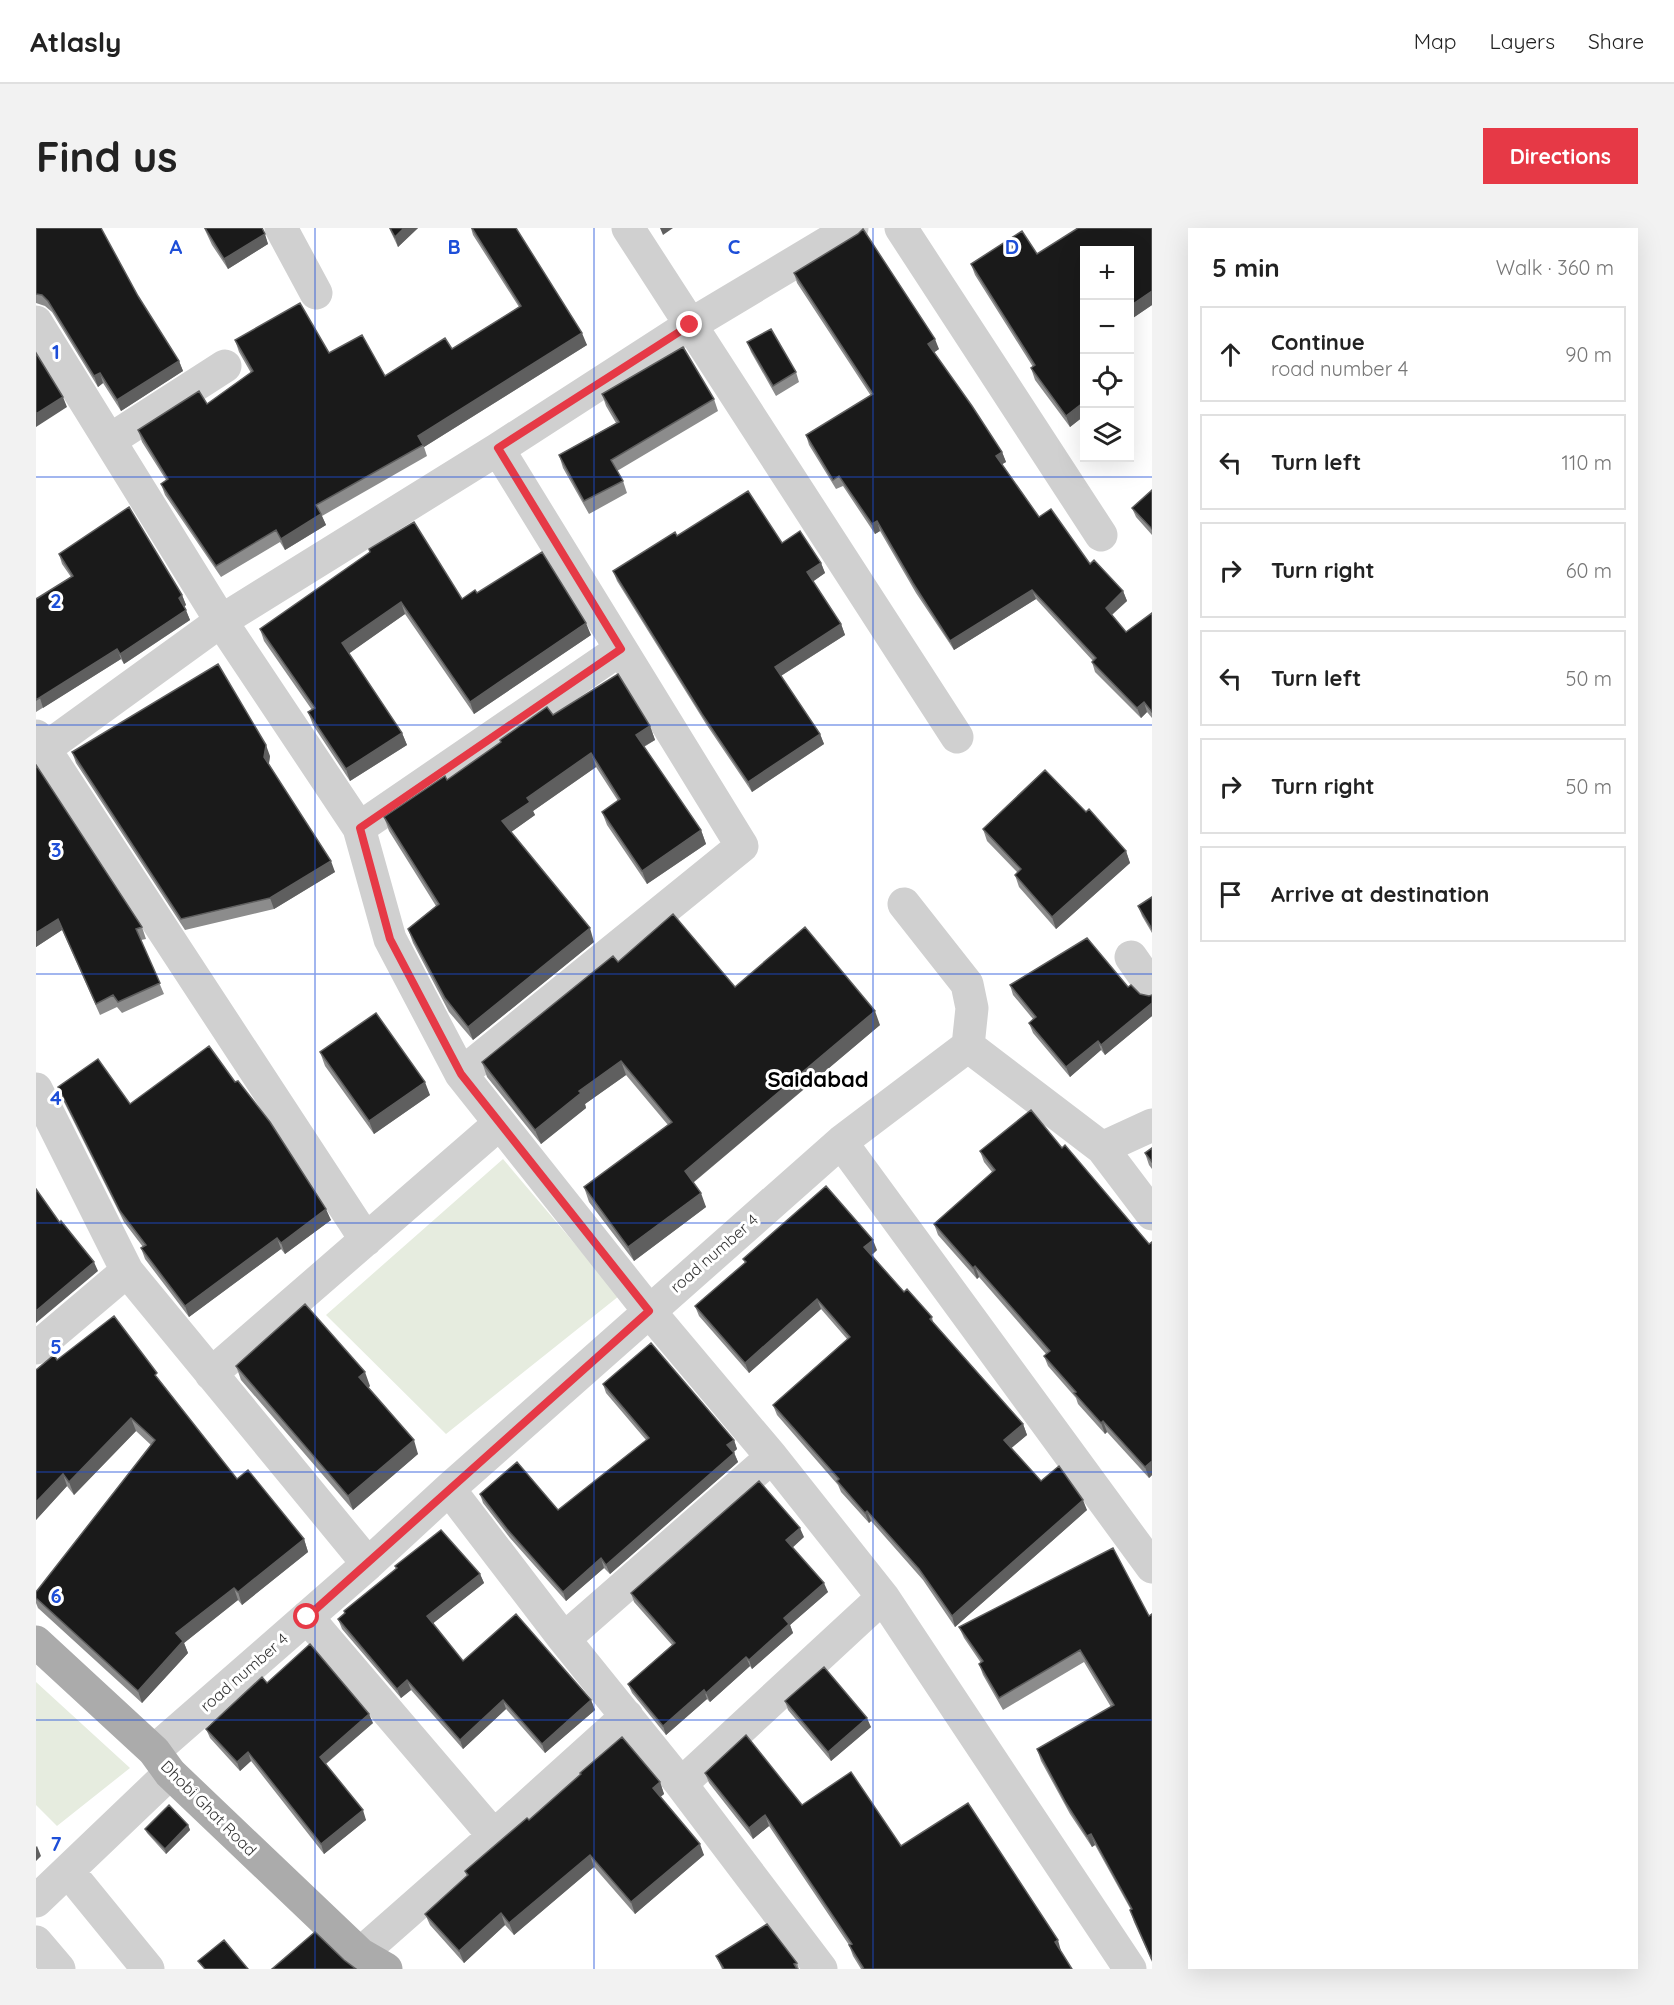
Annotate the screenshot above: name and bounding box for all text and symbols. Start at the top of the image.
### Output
text: Atlasly [30,24,121,59]
text: Map [1414,28,1457,54]
text: Layers [1490,28,1555,54]
text: Share [1588,28,1644,54]
button: Directions [1483,128,1638,184]
text: Find us [36,130,178,183]
text: A [170,234,183,259]
text: B [447,234,461,259]
text: C [728,234,741,259]
text: D [1005,234,1019,259]
map controls [1080,246,1134,462]
button: + [1080,246,1134,300]
text: 5 min [1212,251,1280,284]
text: Walk · 360 m [1496,255,1614,280]
button: − [1080,300,1134,354]
route end [676,311,702,337]
text: Continue [1271,328,1365,356]
icon: ahead [1214,338,1247,371]
text: 1 [52,339,60,364]
text: 90 m [1565,342,1612,367]
button: locate [1080,354,1134,408]
text: road number 4 [1271,356,1408,381]
button: layers [1080,408,1134,462]
icon: left [1214,446,1247,479]
text: Turn left [1271,448,1361,476]
text: 110 m [1562,450,1612,475]
icon: right [1214,554,1247,587]
text: Turn right [1271,556,1375,584]
text: 60 m [1566,558,1612,583]
text: 2 [50,588,62,613]
icon: left [1214,662,1247,695]
text: Turn left [1271,664,1361,692]
text: 50 m [1566,666,1612,691]
icon: right [1214,770,1247,803]
text: Turn right [1271,772,1375,800]
text: 50 m [1566,774,1612,799]
text: 3 [51,837,61,862]
icon: arrive [1214,878,1247,911]
text: Arrive at destination [1271,880,1489,908]
district label: Saidabad [767,1065,869,1093]
text: 4 [50,1085,62,1110]
street label: road number 4 [666,1209,762,1297]
text: 5 [50,1334,62,1359]
text: 6 [50,1583,62,1608]
route start [293,1603,319,1629]
street label: road number 4 [196,1628,292,1716]
street label: Dhobi Ghat Road [157,1756,261,1860]
text: 7 [51,1831,62,1856]

